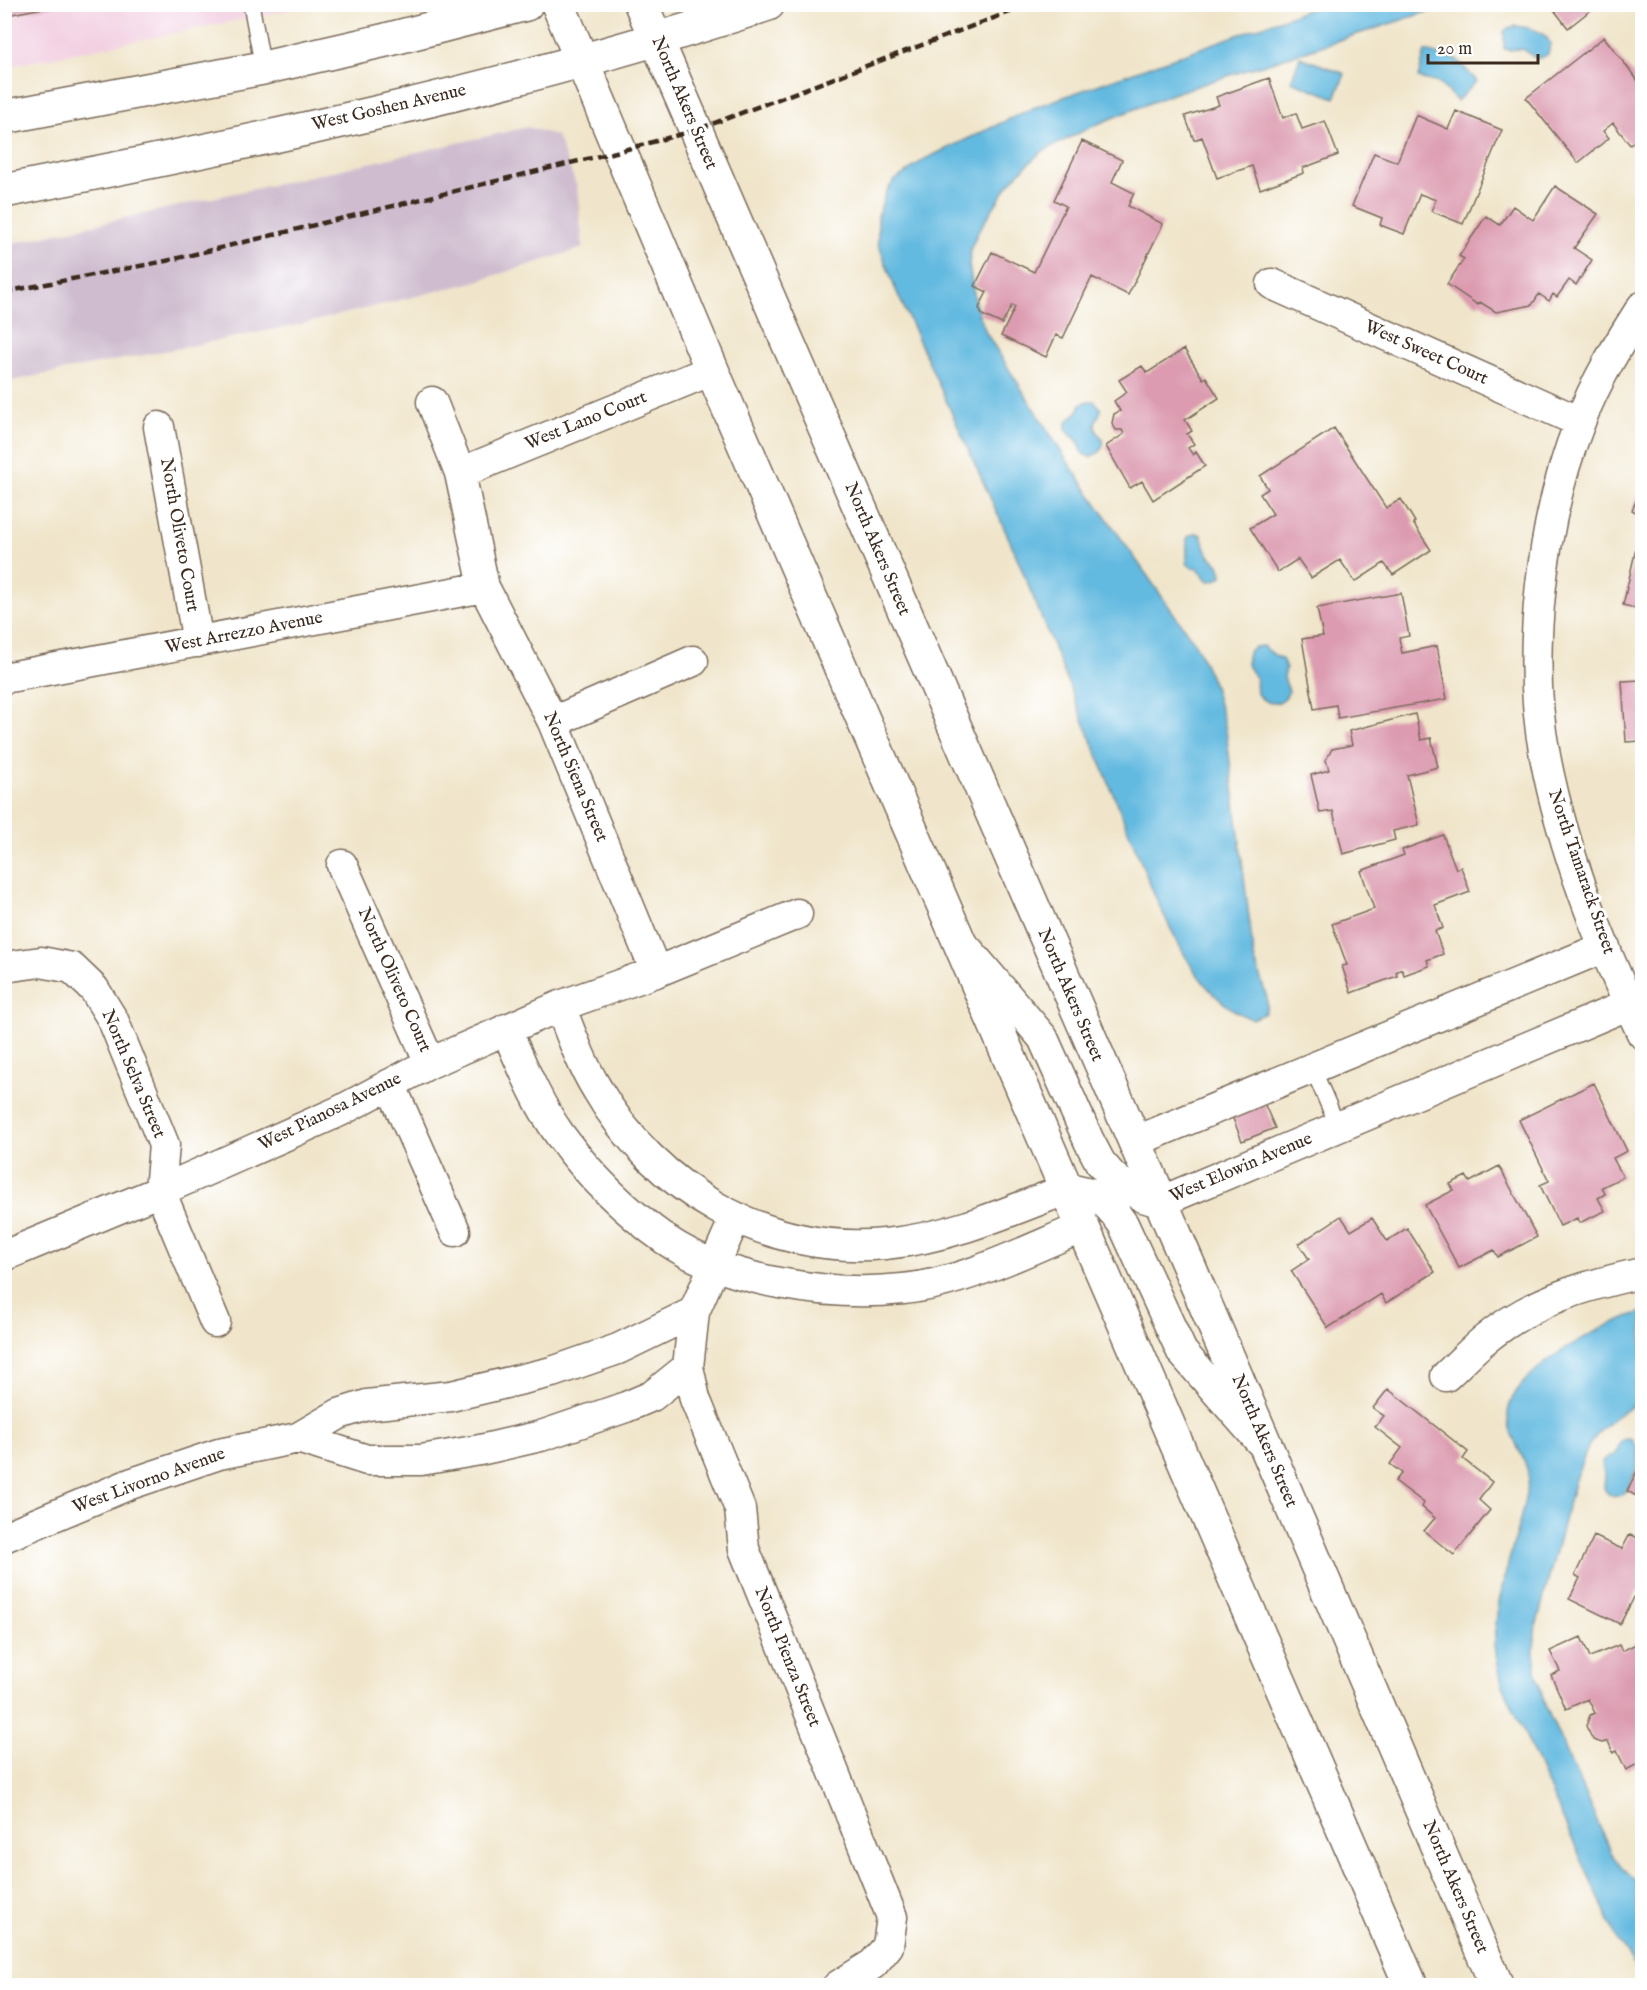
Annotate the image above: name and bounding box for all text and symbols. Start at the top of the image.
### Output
scale bar [1428,27,1538,65]
street label: North Akers Street [646,33,722,173]
text: 20 m [1437,38,1472,61]
street label: West Goshen Avenue [310,79,468,137]
street label: West Sweet Court [1361,315,1491,391]
street label: West Lano Court [522,386,650,456]
street label: North Oliveto Court [154,456,204,614]
street label: North Akers Street [839,479,915,619]
street label: West Arrezzo Avenue [163,606,325,660]
street label: North Siena Street [537,708,613,846]
street label: North Tamarack Street [1542,787,1620,957]
street label: North Oliveto Court [352,904,436,1056]
street label: North Akers Street [1032,925,1108,1065]
street label: North Selva Street [96,1006,170,1142]
street label: West Pianosa Avenue [255,1067,405,1157]
street label: West Elowin Avenue [1166,1128,1316,1208]
street label: North Akers Street [1226,1371,1302,1511]
street label: West Livorno Avenue [70,1443,228,1519]
street label: North Pienza Street [748,1584,826,1730]
street label: North Akers Street [1417,1817,1493,1957]

